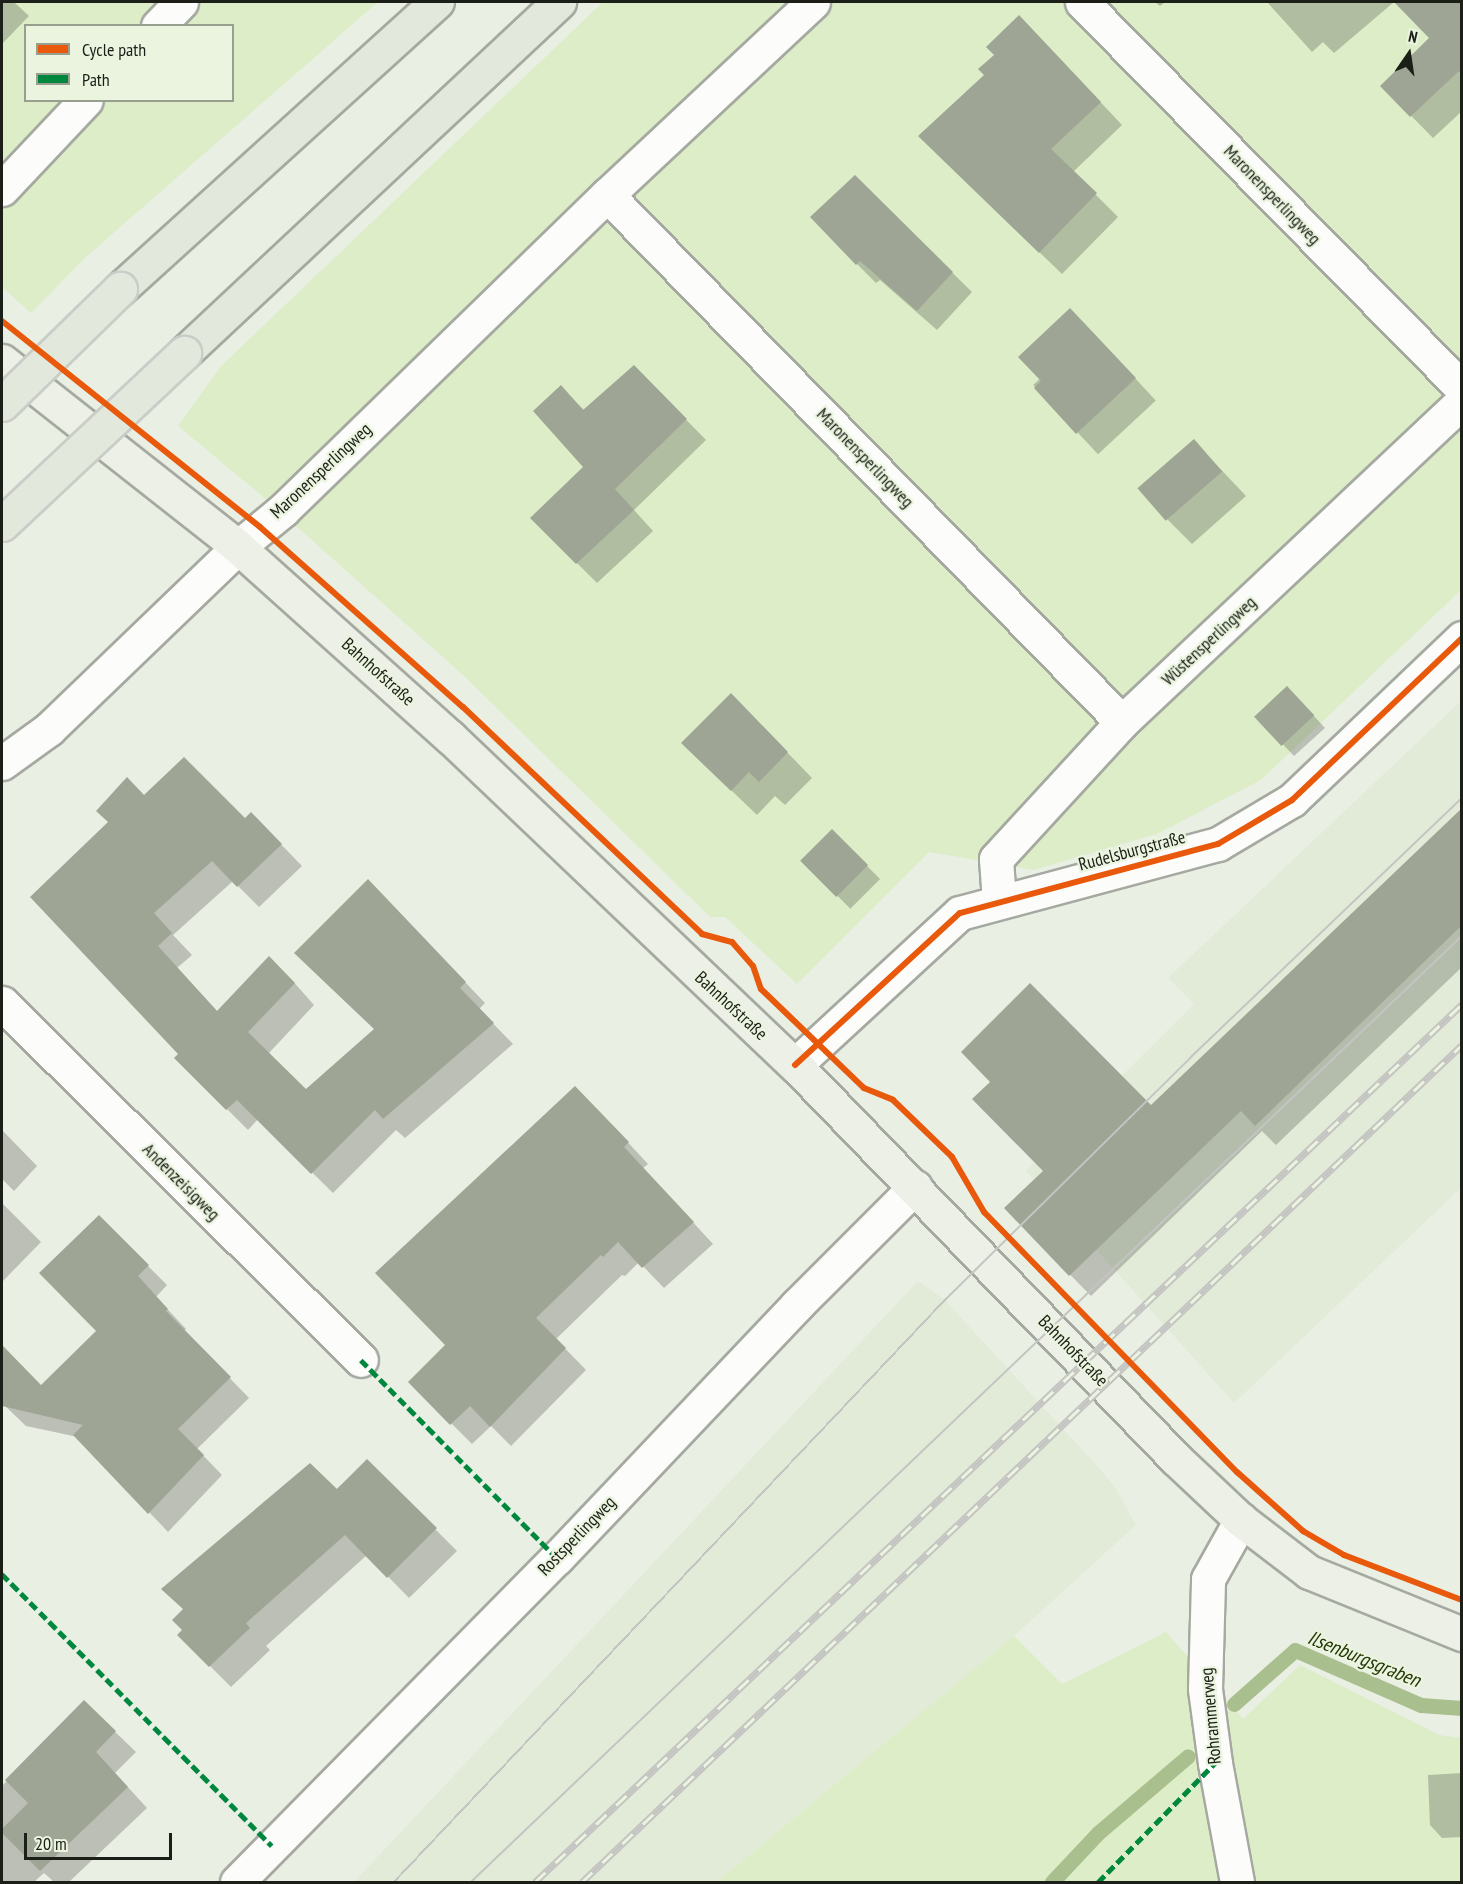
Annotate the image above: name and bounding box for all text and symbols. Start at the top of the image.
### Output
legend [24,24,234,102]
north arrow [1379,24,1439,84]
text: N [1407,26,1420,47]
text: Cycle path [82,38,146,61]
text: Path [82,68,110,91]
street label: Maronensperlingweg [1219,141,1325,249]
street label: Maronensperlingweg [812,404,918,512]
street label: Maronensperlingweg [266,419,376,523]
street label: Wüstensperlingweg [1157,592,1261,690]
street label: Bahnhofstraße [337,634,419,710]
street label: Rudelsburgstraße [1076,826,1188,876]
street label: Bahnhofstraße [690,967,772,1045]
street label: Andenzeisigweg [138,1139,224,1225]
street label: Bahnhofstraße [1034,1311,1112,1391]
street label: Rostsperlingweg [534,1492,620,1580]
water label: Ilsenburgsgraben [1304,1626,1424,1692]
street label: Rohrammerweg [1196,1667,1226,1765]
scale bar [27,1821,176,1859]
text: 20 m [35,1832,67,1855]

